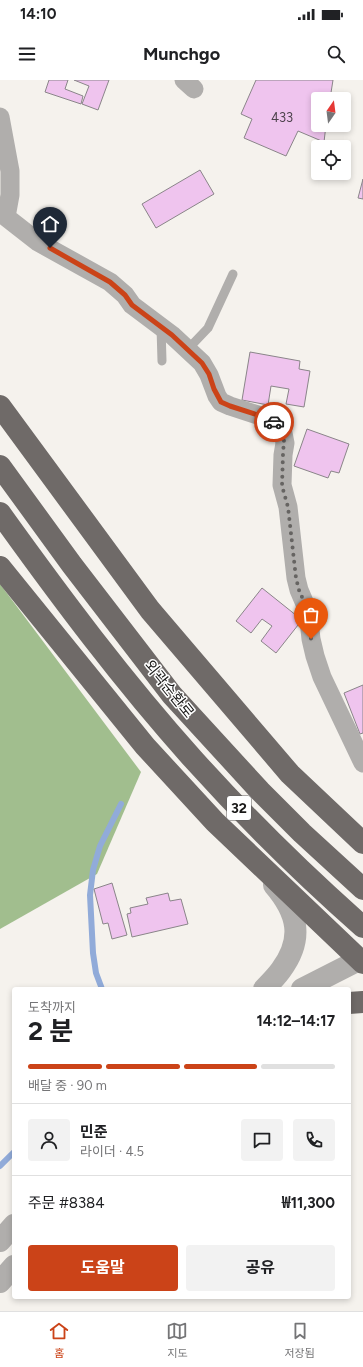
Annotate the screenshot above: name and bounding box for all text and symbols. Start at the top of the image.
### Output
text: 14:10 [20,5,56,23]
icon: menu [16,43,38,65]
text: Munchgo [143,43,220,65]
icon: search [325,43,347,65]
north arrow [311,92,351,132]
map controls [311,92,351,180]
house number: 433 [271,110,293,125]
button: locate [311,140,351,180]
pin [33,207,67,248]
icon: home [39,213,61,235]
courier [254,402,294,442]
icon: car [263,411,285,433]
pin [294,598,328,639]
icon: bag [300,604,322,626]
street label: 외곽순환로 [140,657,198,721]
road number: 32 [227,796,251,820]
text: 도착까지 [28,1000,76,1015]
text: 14:12–14:17 [256,1012,335,1030]
text: 2 분 [28,1015,73,1047]
text: 배달 중 · 90 m [28,1078,107,1093]
button: person [28,1119,70,1161]
button: chat [241,1119,283,1161]
button: phone [293,1119,335,1161]
text: 민준 [80,1123,108,1141]
text: 라이더 · 4.5 [80,1144,144,1159]
text: 주문 #8384 [28,1194,105,1212]
text: ₩11,300 [282,1194,335,1212]
button: 도움말 [28,1245,178,1291]
button: 공유 [186,1245,335,1291]
tab: 홈 [48,1320,70,1360]
tab: 지도 [166,1320,188,1360]
tab: 저장됨 [285,1320,315,1360]

